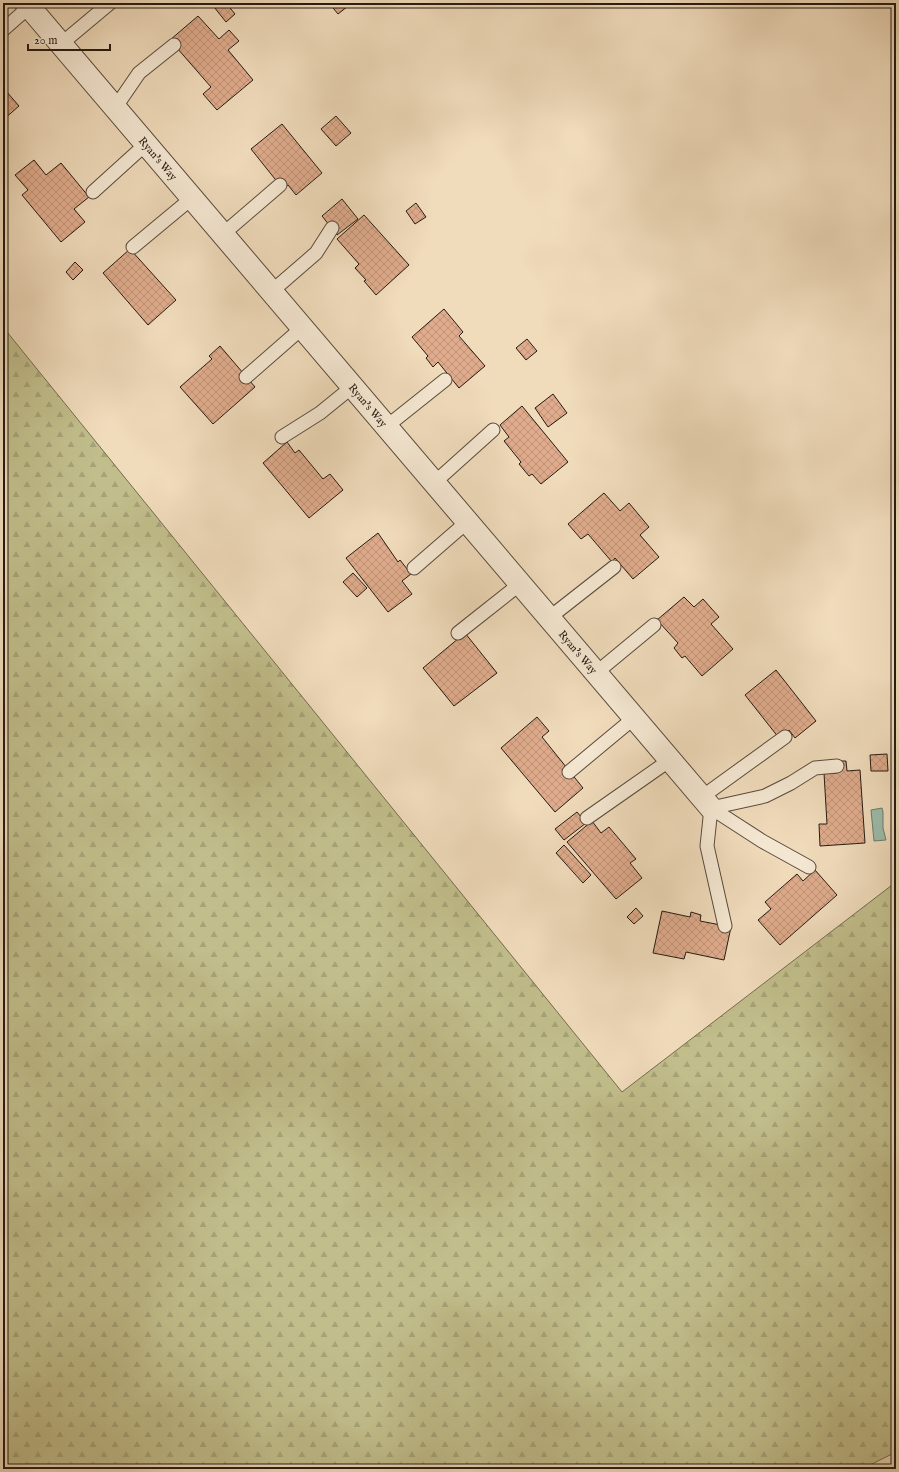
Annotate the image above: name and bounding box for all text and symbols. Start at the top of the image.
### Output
scale bar [28,26,110,52]
text: 20 m [34,33,57,48]
street label: Ryan's Way [135,134,180,184]
street label: Ryan's Way [345,381,390,431]
street label: Ryan's Way [555,628,600,678]

